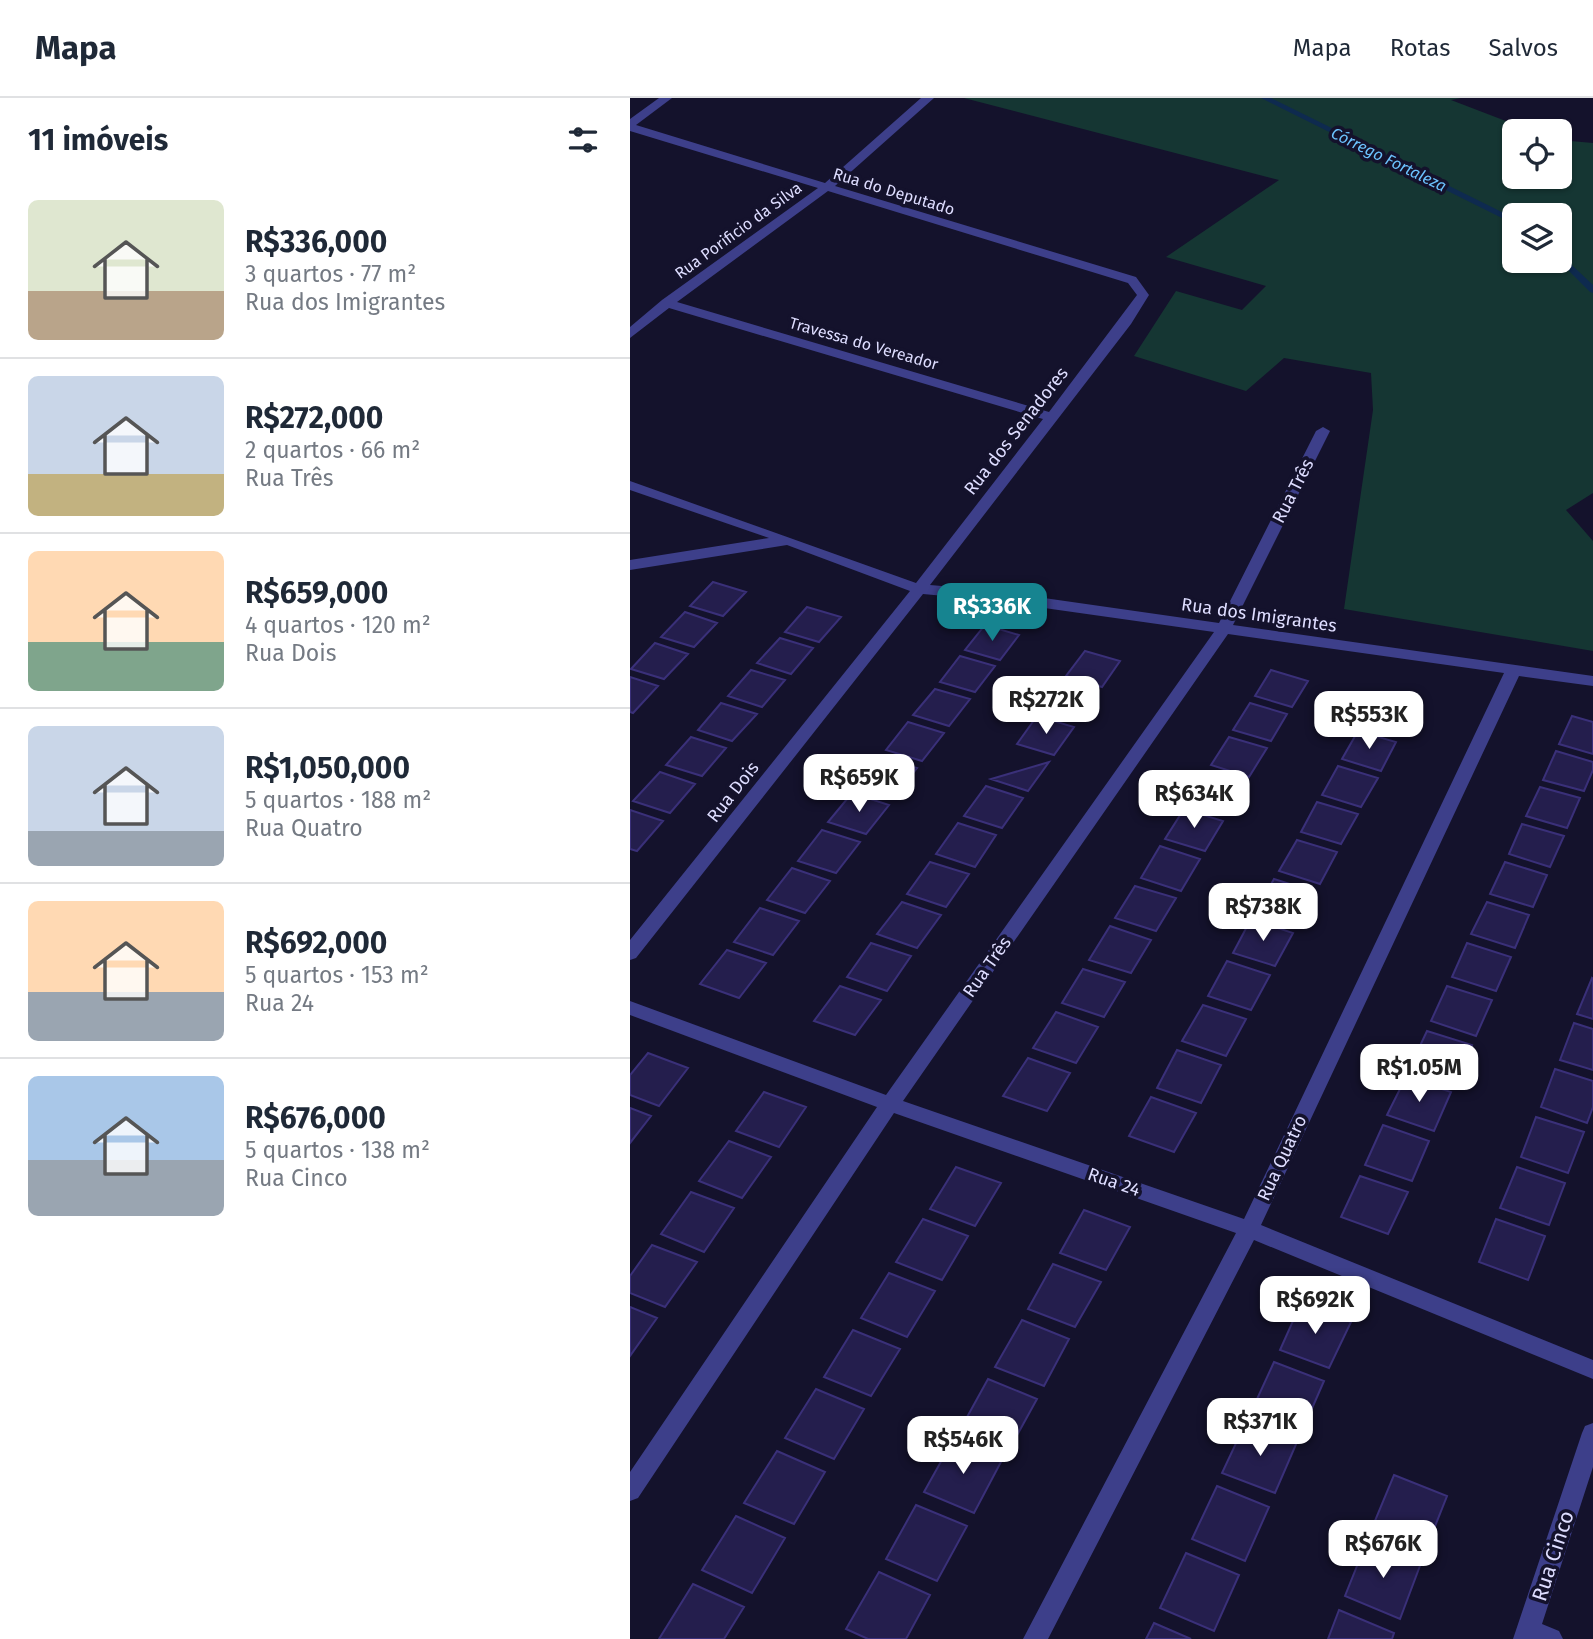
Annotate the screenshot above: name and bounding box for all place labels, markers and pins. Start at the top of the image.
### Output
pin: R$336K [935,584,1049,643]
pin: R$272K [989,676,1103,736]
pin: R$553K [1312,692,1426,751]
pin: R$659K [802,754,916,814]
pin: R$634K [1137,770,1251,830]
pin: R$738K [1206,884,1320,943]
pin: R$1.05M [1354,1044,1484,1104]
pin: R$692K [1258,1276,1372,1336]
pin: R$371K [1203,1398,1317,1458]
pin: R$546K [906,1416,1020,1476]
pin: R$676K [1326,1520,1440,1580]

